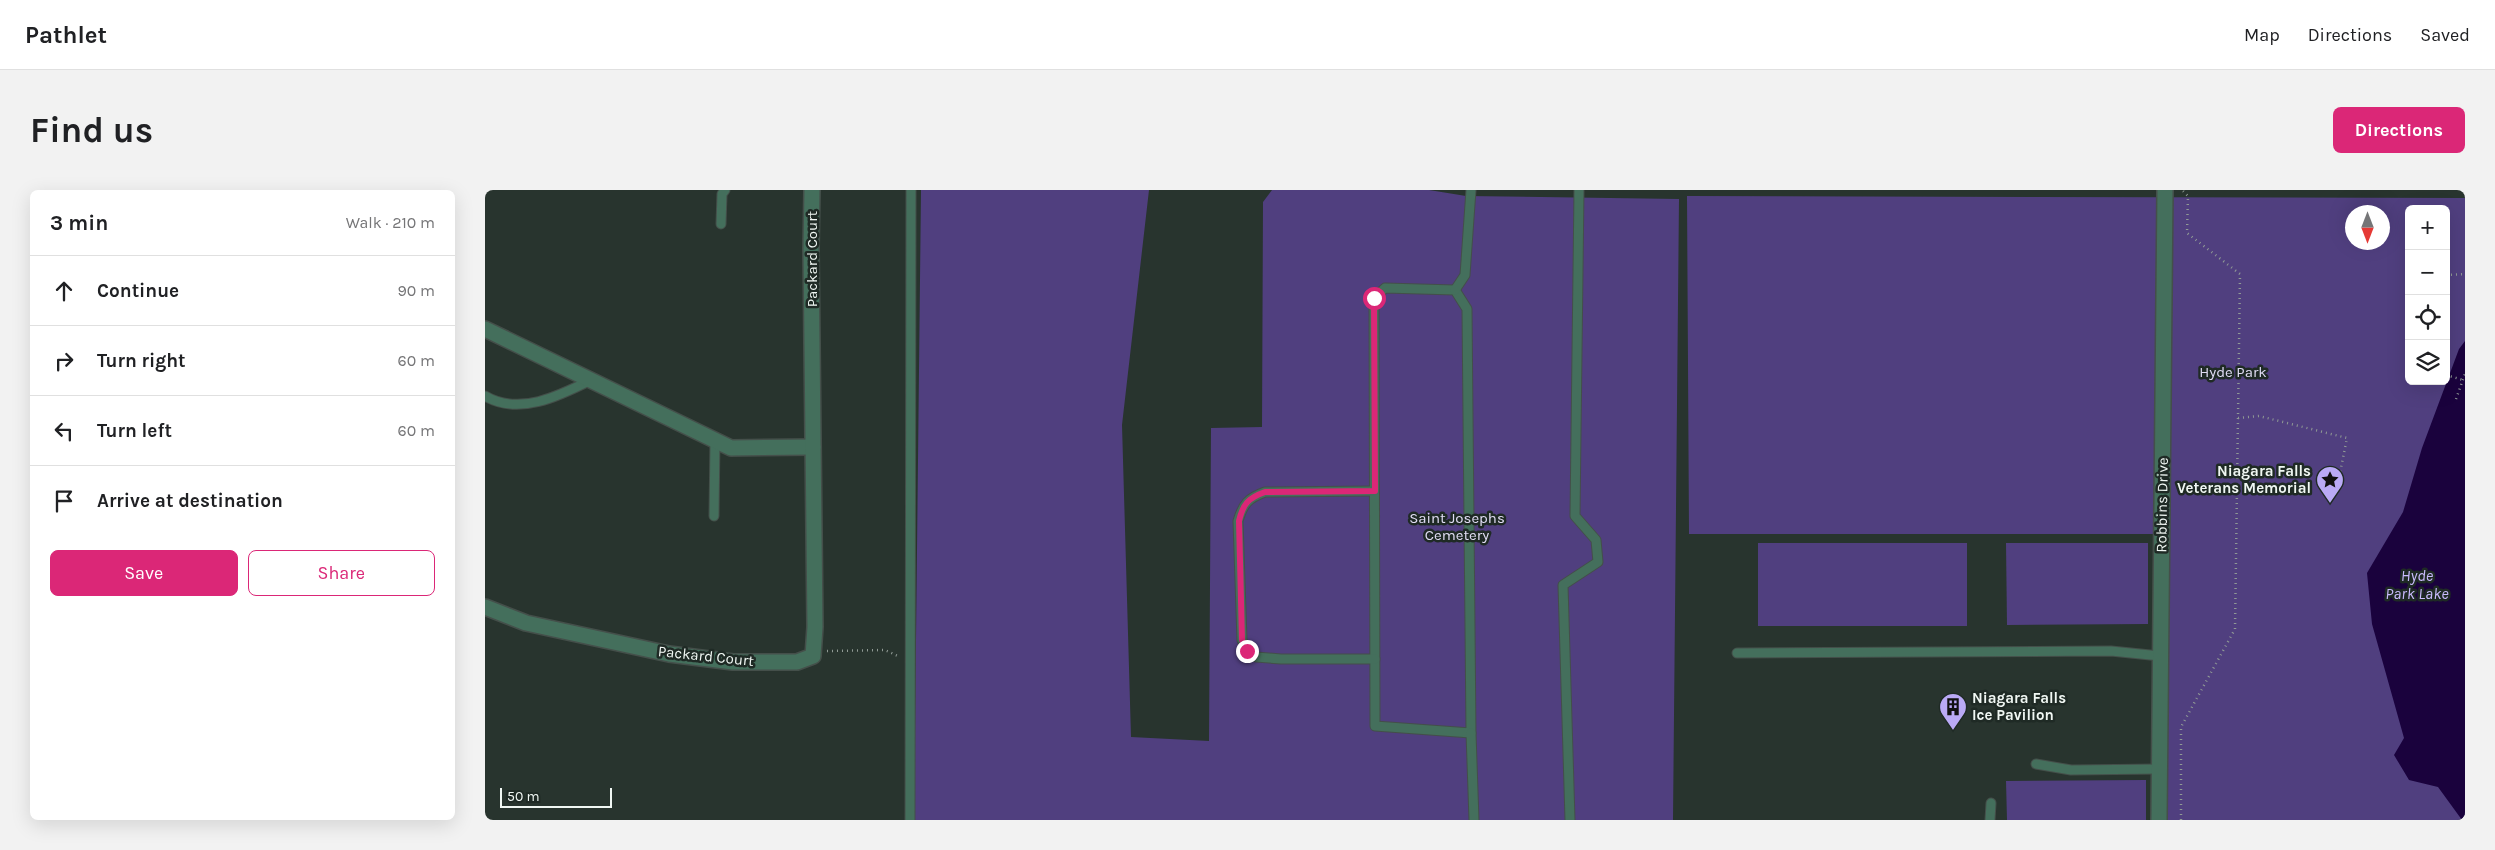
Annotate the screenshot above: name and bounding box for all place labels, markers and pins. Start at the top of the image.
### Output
place label: Niagara Falls Veterans Memorial [2177,462,2311,497]
place icon: Niagara Falls Veterans Memorial [2315,465,2345,504]
place label: Niagara Falls Ice Pavilion [1972,689,2066,724]
building icon: Niagara Falls Ice Pavilion [1938,692,1968,731]

